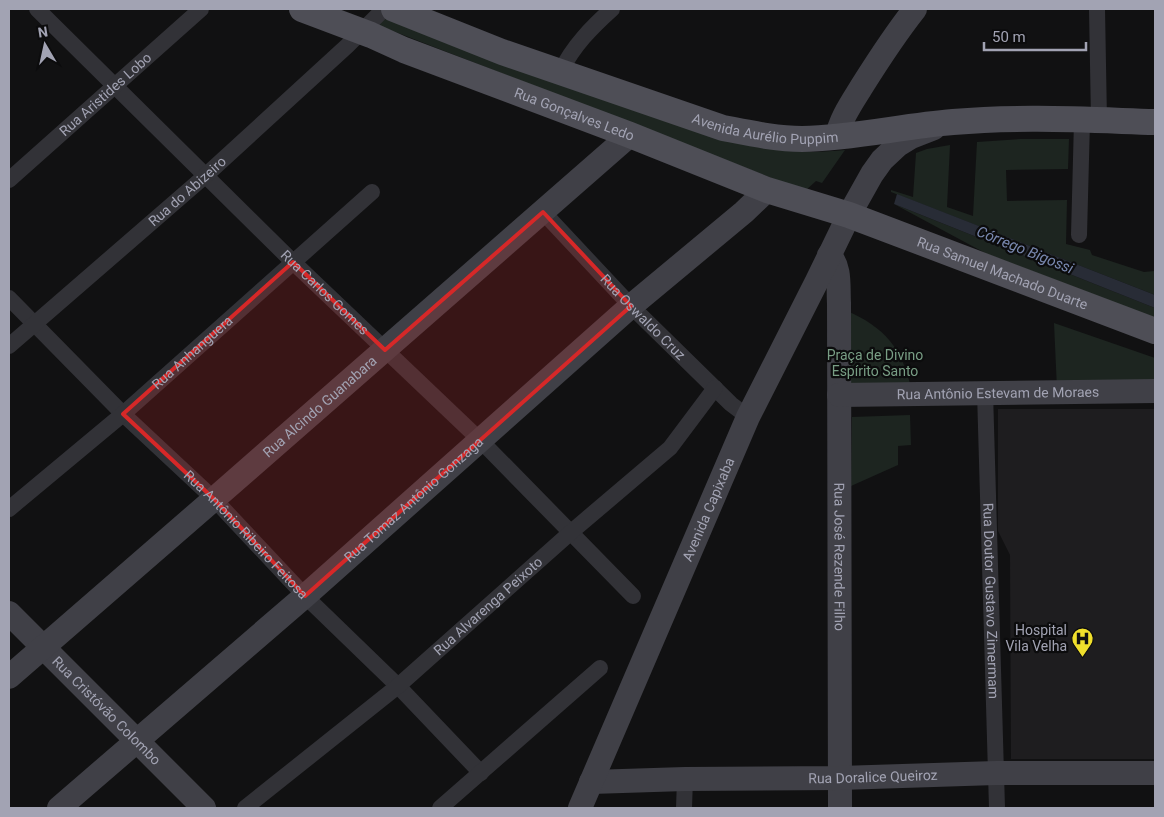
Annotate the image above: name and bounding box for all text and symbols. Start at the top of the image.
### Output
north arrow [20,20,70,70]
scale bar [984,20,1086,52]
text: N [37,23,49,41]
text: 50 m [992,28,1026,46]
street label: Rua Aristides Lobo [56,49,155,139]
street label: Rua Gonçalves Ledo [512,84,637,144]
street label: Avenida Aurélio Puppim [690,110,839,147]
street label: Rua do Abizeiro [145,153,229,229]
water label: Córrego Bigossi [974,222,1077,278]
street label: Rua Samuel Machado Duarte [915,234,1090,313]
street label: Rua Carlos Gomes [278,247,372,338]
street label: Rua Oswaldo Cruz [597,271,689,363]
street label: Rua Anhanguera [149,312,236,392]
park label: Praça de Divino Espírito Santo [827,347,923,379]
street label: Rua Alcindo Guanabara [260,352,380,460]
street label: Rua Antônio Estevam de Moraes [897,384,1099,402]
street label: Rua Tomaz Antônio Gonzaga [341,434,486,565]
street label: Avenida Capixaba [679,455,738,564]
street label: Rua Antônio Ribeiro Feitosa [181,467,311,602]
street label: Rua José Rezende Filho [831,482,848,631]
street label: Rua Doutor Gustavo Zimermam [980,503,1002,699]
street label: Rua Alvarenga Peixoto [430,554,546,659]
place label: Hospital Vila Velha [1005,622,1067,654]
hospital icon: Hospital Vila Velha [1071,626,1095,657]
street label: Rua Cristóvão Colombo [49,653,164,768]
street label: Rua Doralice Queiroz [808,767,938,786]

